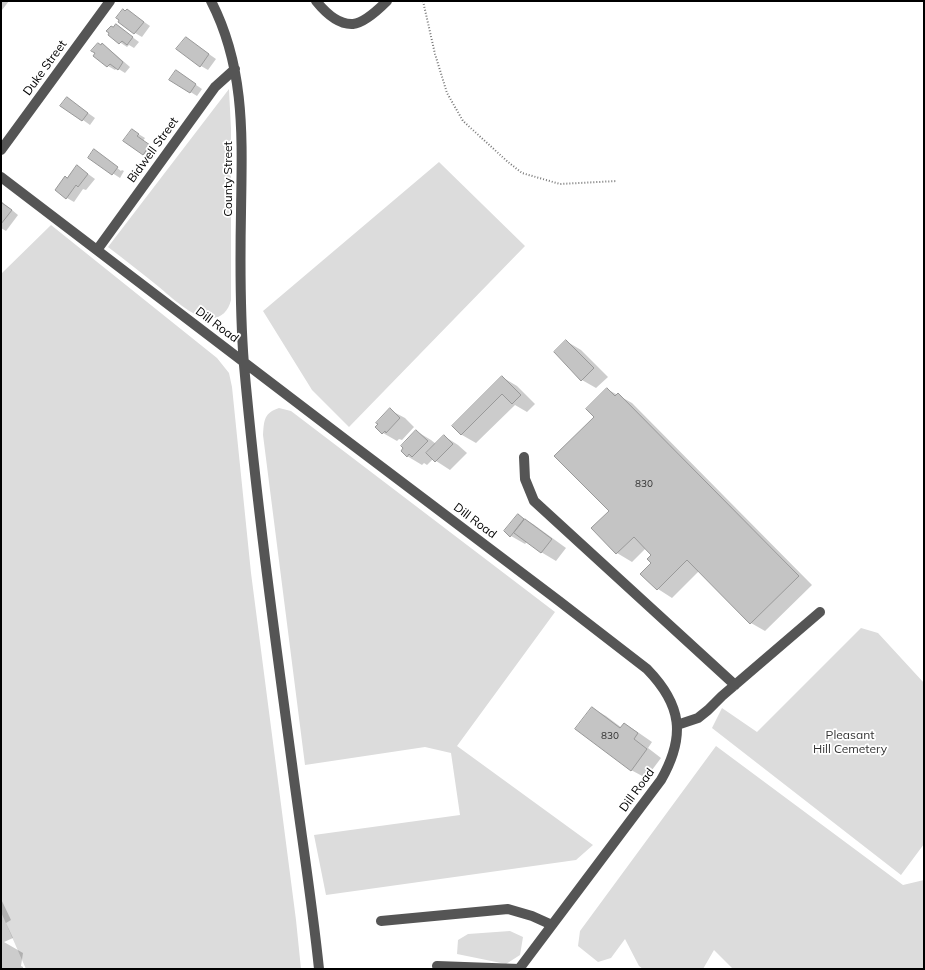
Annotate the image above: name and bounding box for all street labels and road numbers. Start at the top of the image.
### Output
street label: Duke Street [20,38,70,98]
street label: Bidwell Street [125,115,181,185]
street label: County Street [221,141,235,217]
street label: Dill Road [193,304,241,346]
street label: Dill Road [451,500,499,542]
street label: Dill Road [616,766,658,814]

